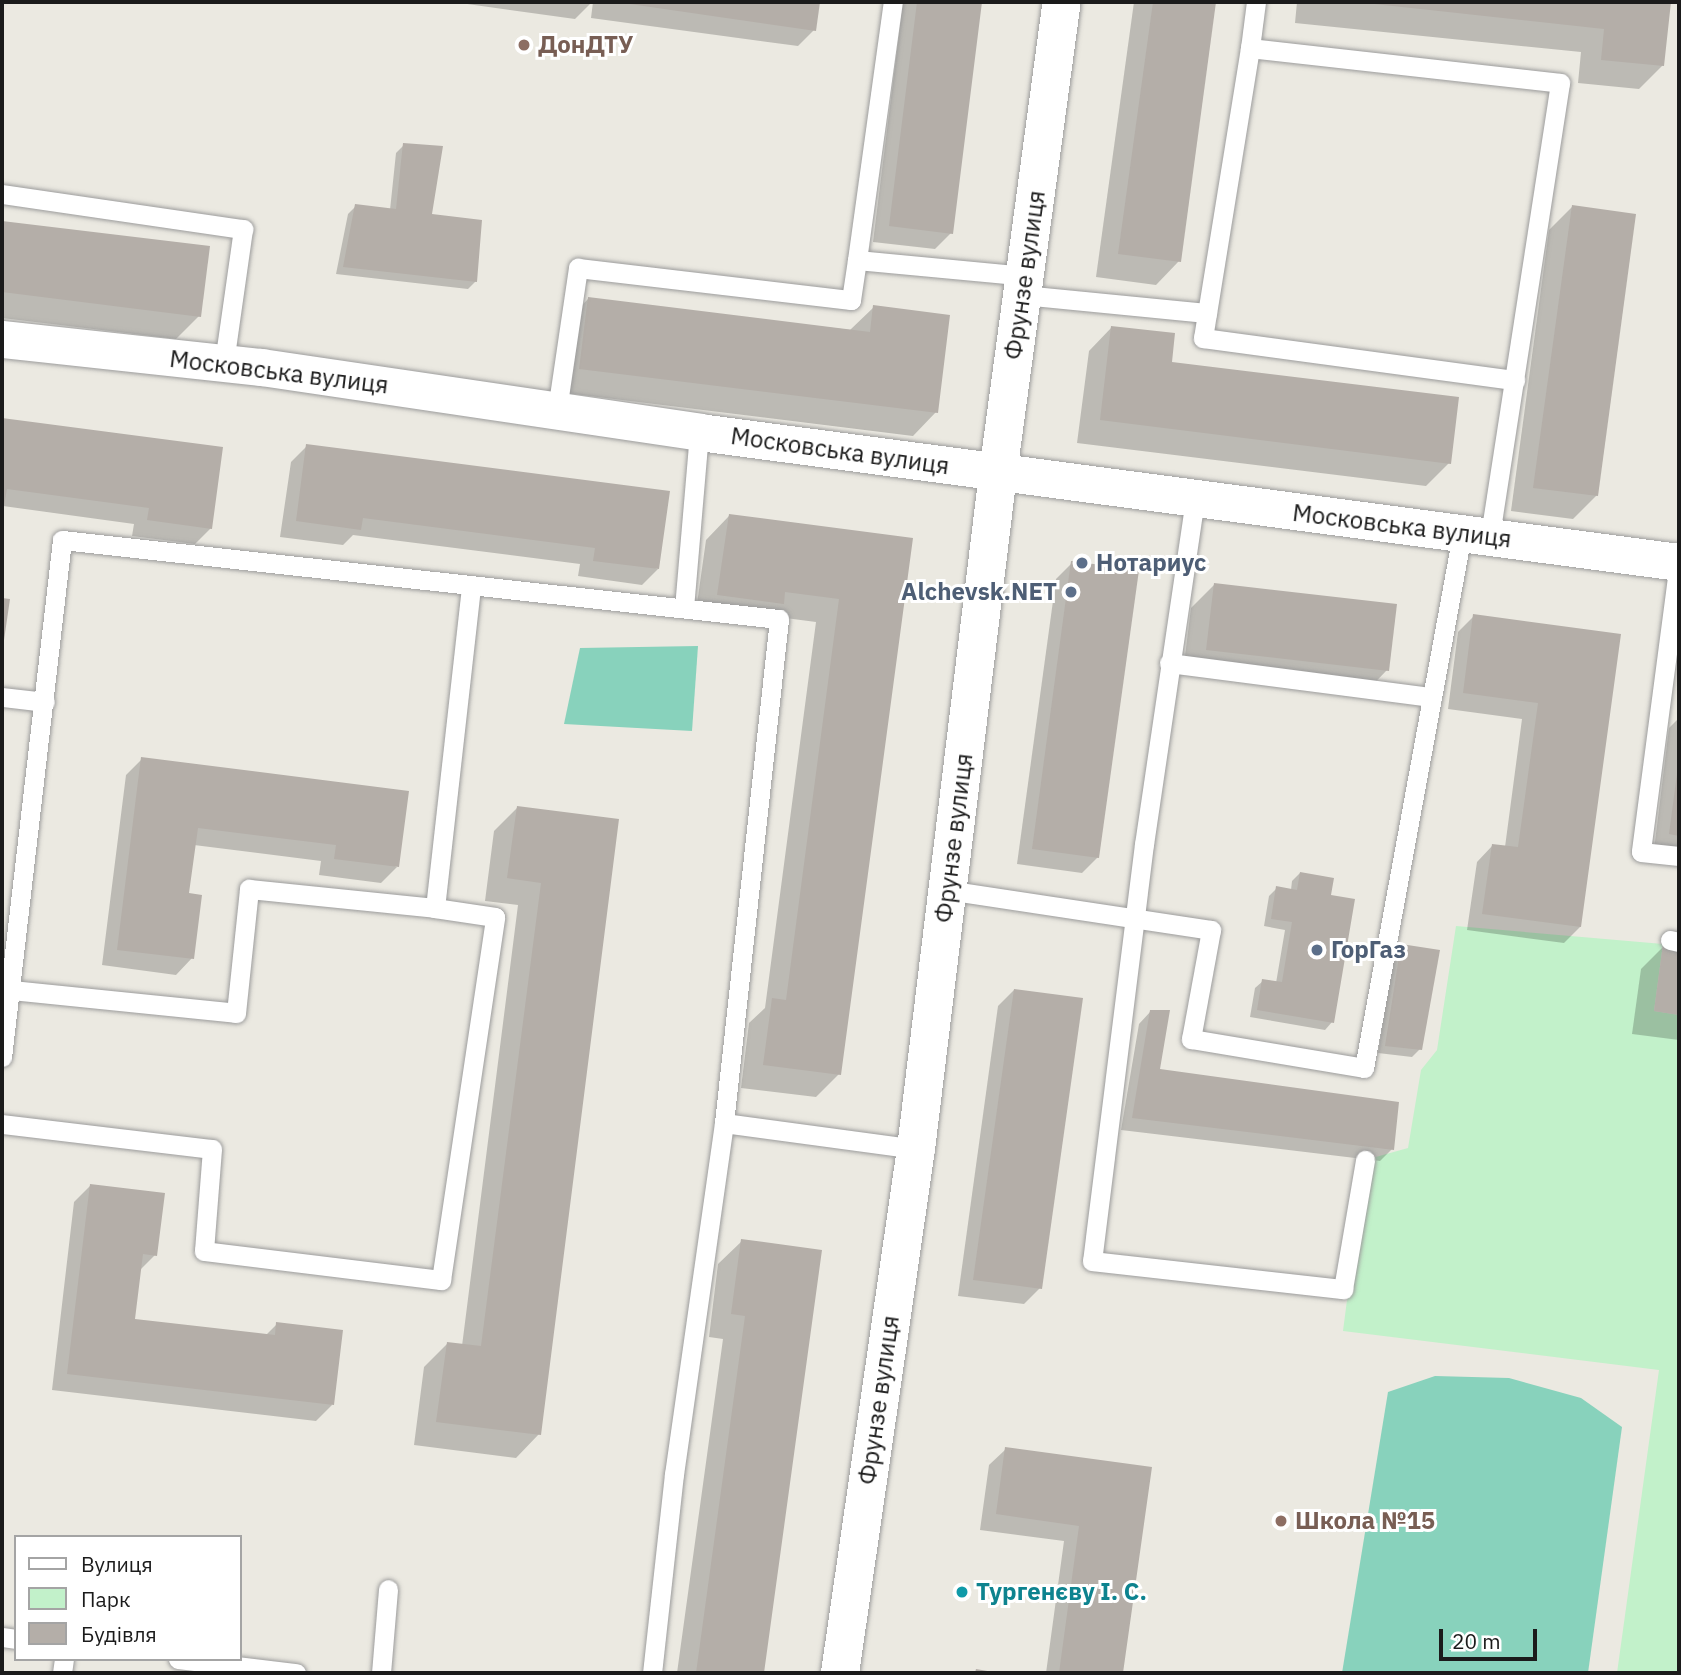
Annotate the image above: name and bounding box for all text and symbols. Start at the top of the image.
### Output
place label: ДонДТУ [538,31,633,59]
marker: ДонДТУ [516,37,532,53]
street label: Фрунзе вулиця [999,188,1051,362]
street label: Московська вулиця [168,344,390,400]
street label: Московська вулиця [729,421,951,481]
street label: Московська вулиця [1291,498,1513,554]
place label: Нотариус [1096,549,1206,577]
marker: Нотариус [1074,555,1090,571]
place label: Alchevsk.NET [901,578,1057,606]
marker: Alchevsk.NET [1063,584,1079,600]
street label: Фрунзе вулиця [929,752,979,924]
place label: ГорГаз [1331,936,1406,964]
marker: ГорГаз [1309,942,1325,958]
street label: Фрунзе вулиця [853,1313,905,1487]
place label: Школа №15 [1295,1507,1435,1535]
marker: Школа №15 [1273,1513,1289,1529]
legend [14,1535,242,1661]
text: Вулиця [81,1550,153,1578]
place label: Тургенєву І. С. [976,1578,1147,1606]
marker: Тургенєву І. С. [954,1584,970,1600]
text: Парк [81,1585,131,1613]
scale bar [1443,1616,1541,1660]
text: Будівля [81,1620,157,1648]
text: 20 m [1452,1627,1501,1655]

